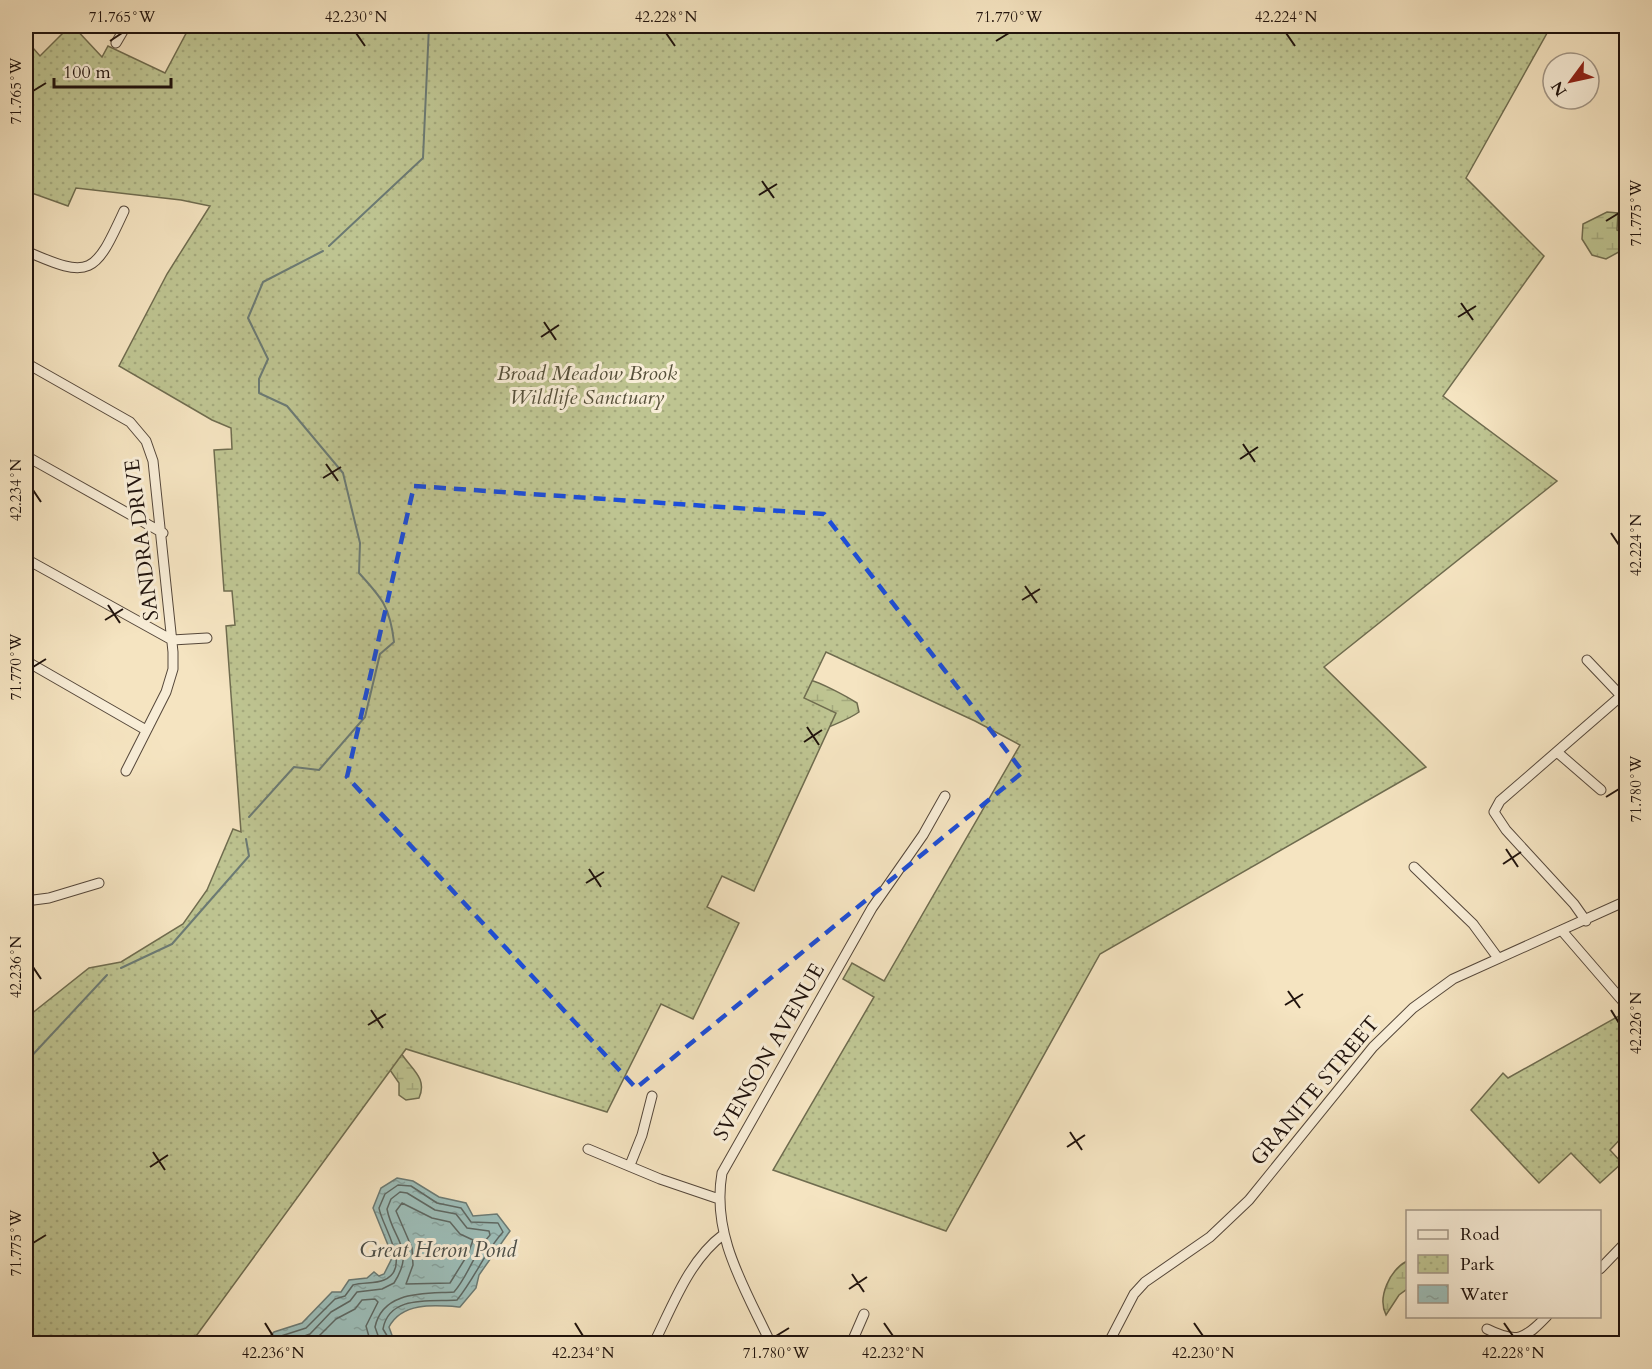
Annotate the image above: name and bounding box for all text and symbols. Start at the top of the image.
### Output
text: 71.765°W [89,7,156,27]
text: 42.230°N [325,7,388,27]
text: 42.228°N [635,7,698,27]
text: 71.770°W [976,7,1043,27]
text: 42.224°N [1255,7,1318,27]
scale bar [54,51,171,89]
north arrow [1541,51,1601,111]
text: 71.765°W [6,57,26,124]
text: 100 m [63,60,111,85]
text: N [1546,77,1572,100]
text: 71.775°W [1626,179,1646,246]
park label: Broad Meadow Brook Wildlife Sanctuary [497,359,678,412]
street label: SANDRA DRIVE [118,457,166,623]
text: 42.234°N [6,458,26,521]
text: 42.224°N [1626,513,1646,576]
text: 71.770°W [6,633,26,700]
text: 71.780°W [1626,755,1646,822]
text: 42.236°N [6,935,26,998]
street label: SVENSON AVENUE [706,958,832,1146]
text: 42.226°N [1626,991,1646,1054]
street label: GRANITE STREET [1244,1010,1386,1172]
text: 71.775°W [6,1209,26,1276]
legend [1406,1210,1601,1318]
text: Road [1460,1222,1500,1247]
water label: Great Heron Pond [359,1235,518,1265]
text: Park [1460,1252,1495,1277]
text: Water [1459,1282,1509,1307]
text: 42.236°N [242,1343,305,1363]
text: 42.234°N [552,1343,615,1363]
text: 71.780°W [743,1343,810,1363]
text: 42.232°N [862,1343,925,1363]
text: 42.230°N [1172,1343,1235,1363]
text: 42.228°N [1482,1343,1545,1363]

